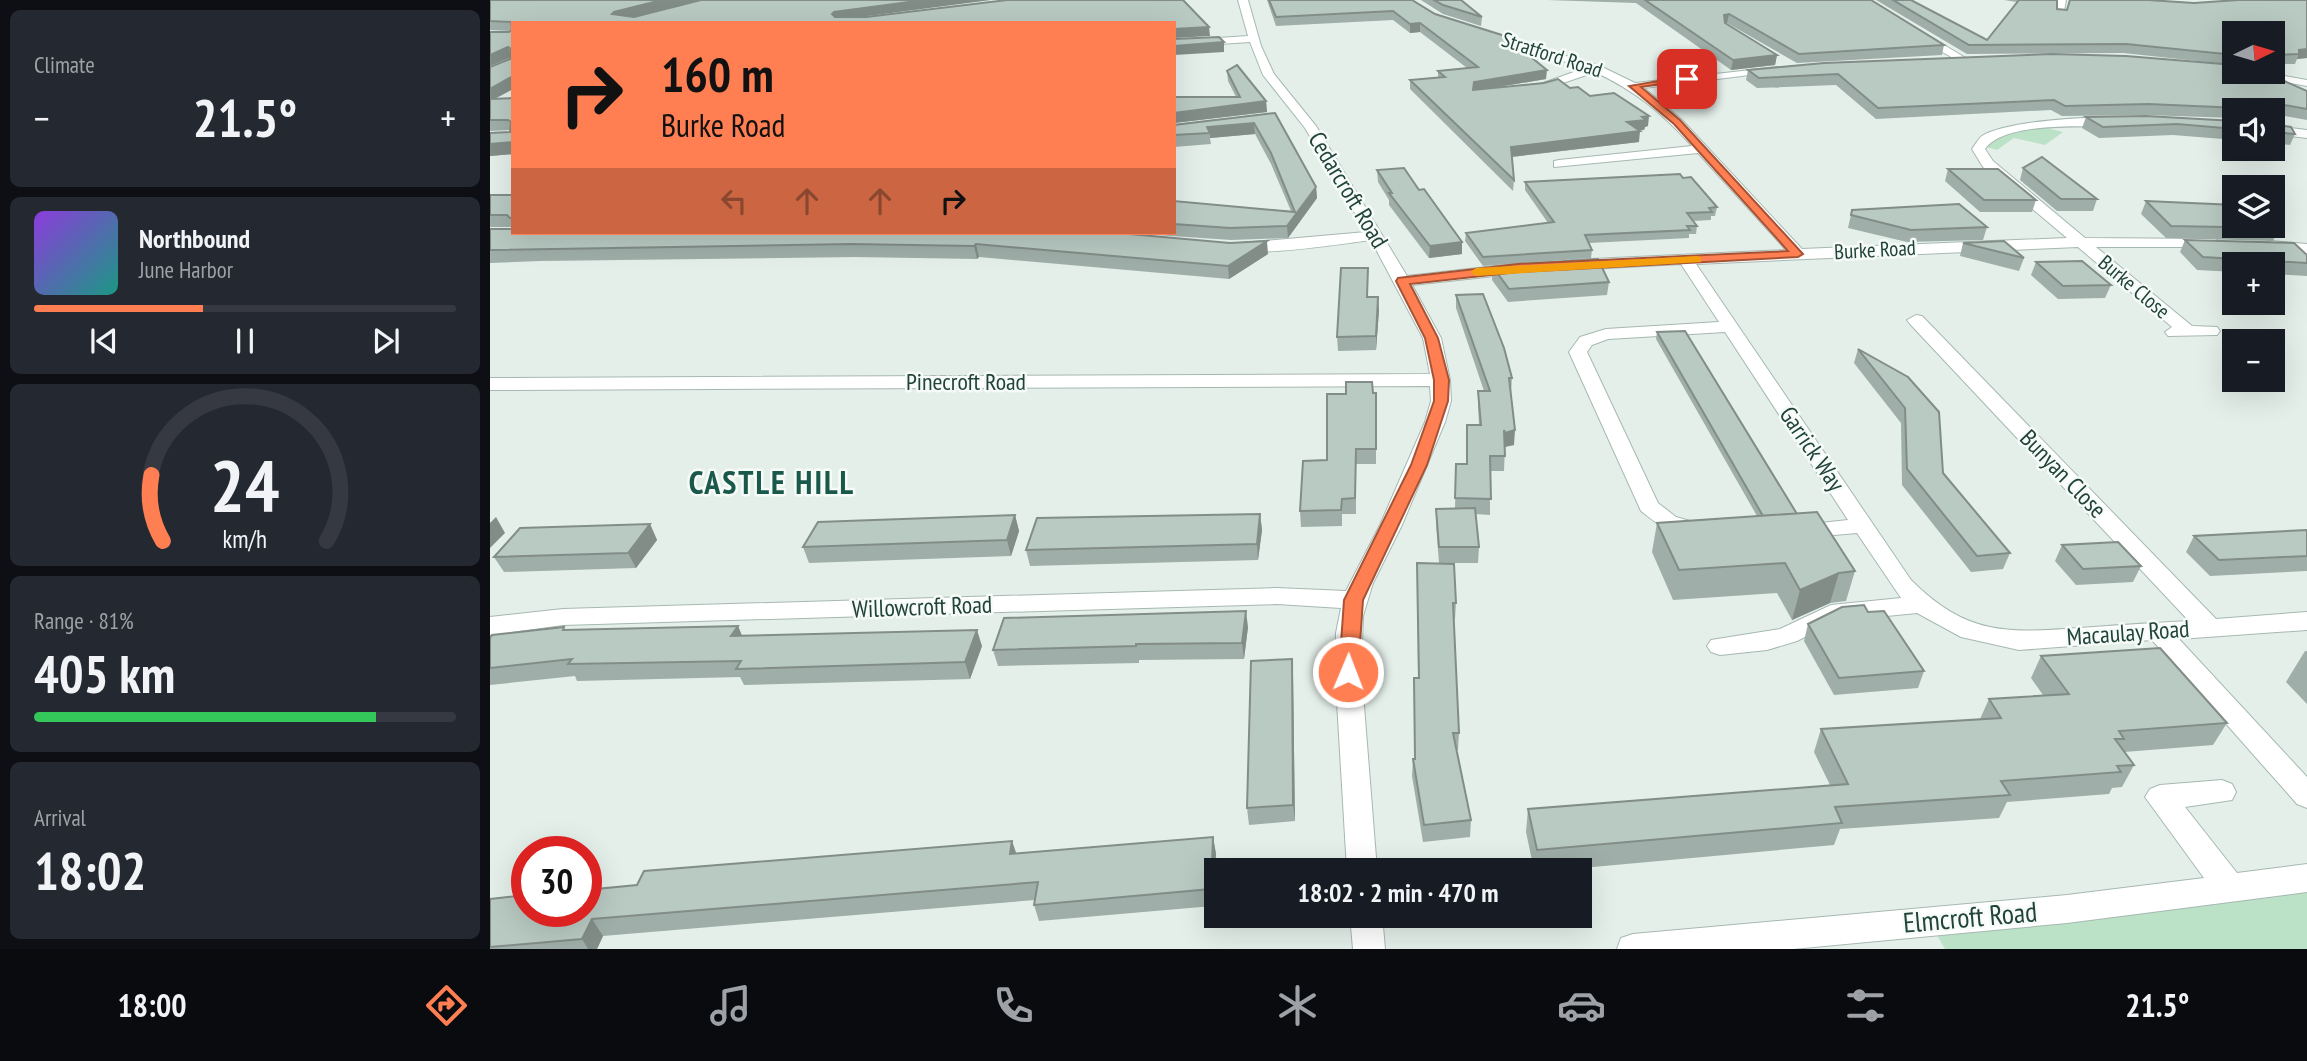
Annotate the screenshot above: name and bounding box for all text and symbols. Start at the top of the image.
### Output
north arrow [2222,21,2286,84]
map controls [2222,21,2285,392]
street label: Stratford Road [1498,26,1606,83]
text: 160 m [661,42,774,106]
icon: right [546,49,637,140]
pin [1657,49,1717,109]
text: Climate [34,50,95,79]
icon: arrive [1668,60,1706,98]
text: 21.5° [193,84,297,151]
text: − [34,93,50,142]
text: + [440,93,456,142]
button: sound [2222,98,2285,161]
text: Burke Road [661,104,785,146]
street label: Cedarcroft Road [1302,126,1395,254]
button: layers [2222,175,2285,238]
icon: left [715,182,753,220]
icon: ahead [788,182,826,220]
icon: ahead [861,182,899,220]
icon: right [934,182,972,220]
text: Northbound [139,222,250,255]
street label: Burke Road [1833,234,1916,265]
street label: Burke Close [2093,249,2176,324]
button: + [2222,252,2285,315]
text: June Harbor [139,255,233,284]
icon: previous [85,322,123,360]
icon: pause [226,322,264,360]
icon: next [367,322,405,360]
button: − [2222,329,2285,392]
street label: Pinecroft Road [906,366,1026,397]
street label: Garrick Way [1773,400,1852,497]
street label: Bunyan Close [2013,423,2113,525]
text: 24 [210,437,280,531]
district label: CASTLE HILL [689,461,855,503]
text: km/h [223,522,267,554]
street label: Willowcroft Road [851,589,993,624]
text: Range · 81% [34,606,134,635]
street label: Macaulay Road [2066,613,2190,652]
position arrow [1311,635,1385,709]
text: 405 km [34,640,175,707]
text: Arrival [34,803,86,832]
speed limit sign: 30 [511,836,602,927]
text: 18:02 [34,837,146,904]
text: 18:02 · 2 min · 470 m [1298,876,1498,909]
street label: Elmcroft Road [1901,892,2039,941]
icon: directions [422,981,471,1030]
icon: music [706,981,755,1030]
icon: phone [989,981,1038,1030]
icon: climate [1273,981,1322,1030]
icon: car [1557,981,1606,1030]
icon: filters [1841,981,1890,1030]
text: 18:00 [117,984,187,1026]
text: 21.5° [2125,984,2189,1026]

